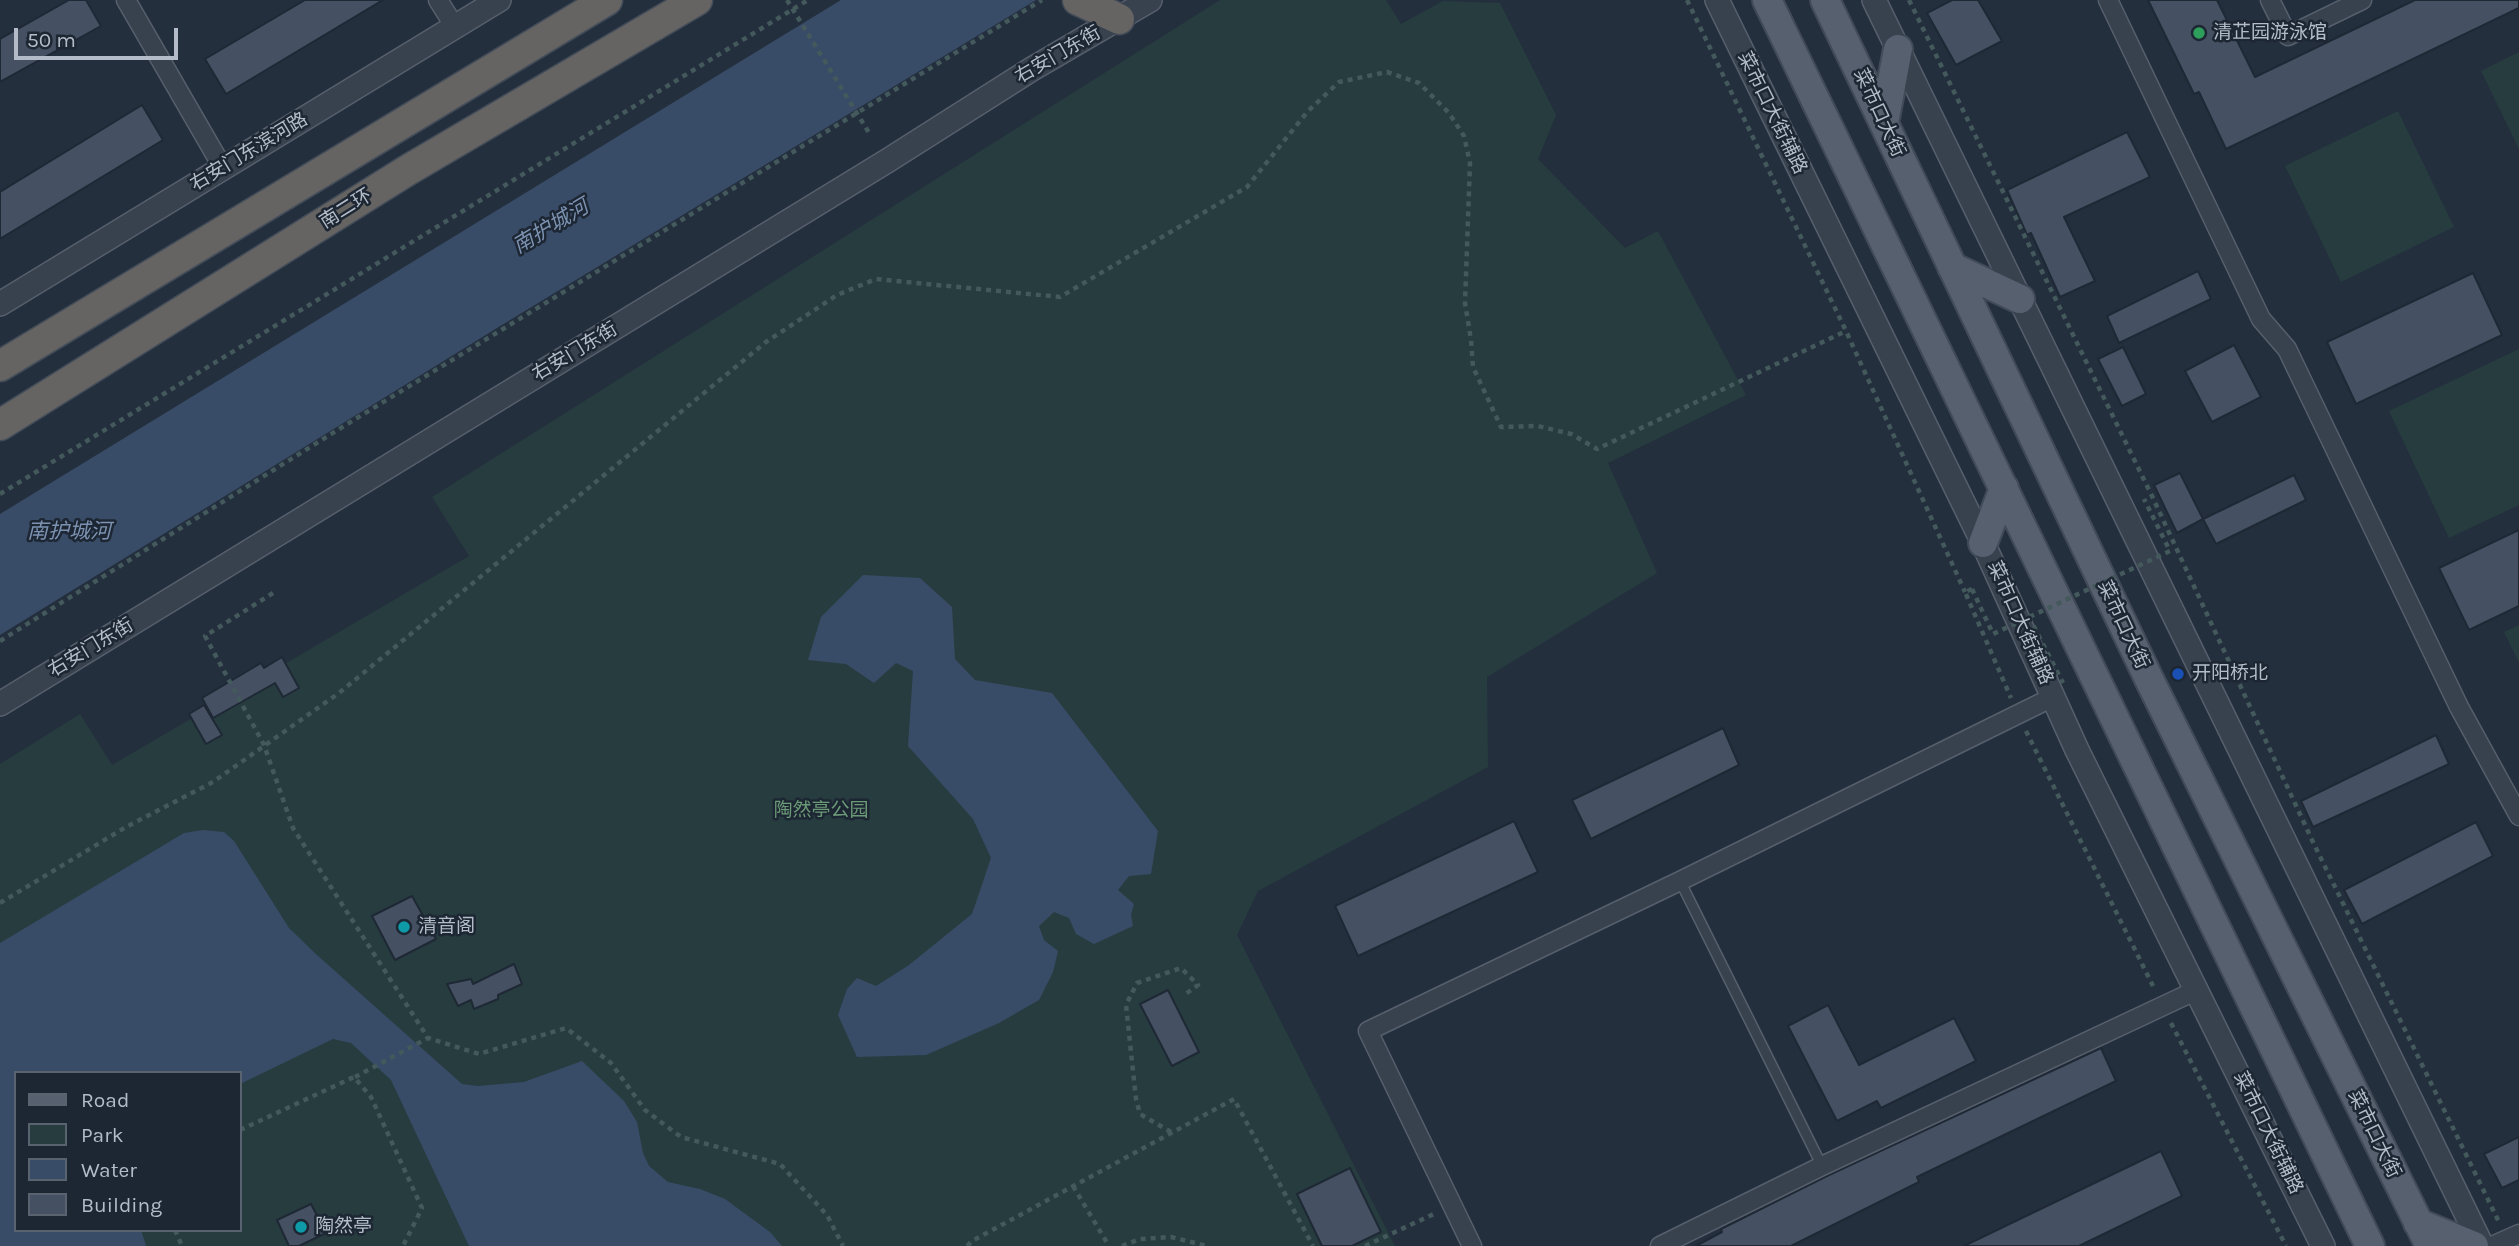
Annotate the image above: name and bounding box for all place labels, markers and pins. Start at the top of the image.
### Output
place label: 清芷园游泳馆 [2213,22,2327,44]
marker: 清芷园游泳馆 [2191,25,2207,41]
place label: 开阳桥北 [2192,663,2268,685]
marker: 开阳桥北 [2170,666,2186,682]
place label: 清音阁 [418,916,475,938]
marker: 清音阁 [396,919,412,935]
place label: 陶然亭 [315,1216,372,1238]
marker: 陶然亭 [293,1219,309,1235]

